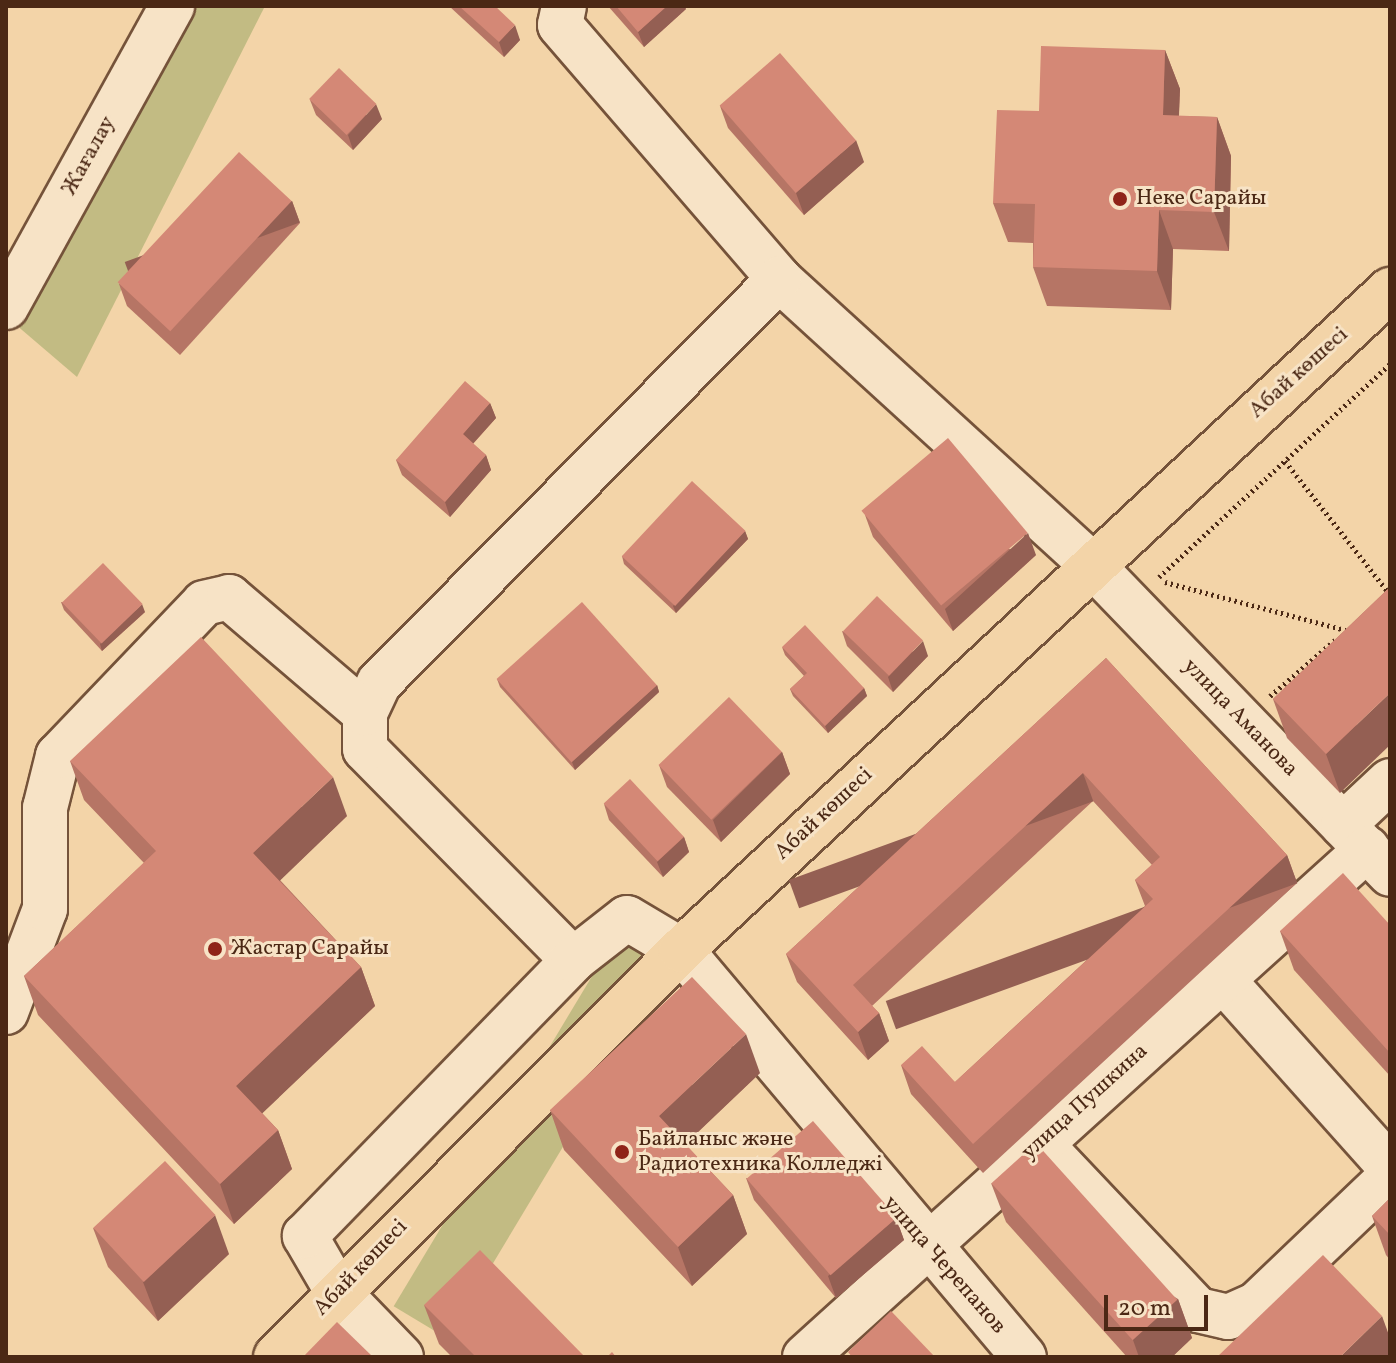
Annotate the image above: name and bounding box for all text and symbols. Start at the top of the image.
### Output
street label: Жағалау [56,112,122,200]
place label: Неке Сарайы [1136,186,1266,212]
marker: Неке Сарайы [1111,190,1129,208]
street label: Абай көшесі [1244,322,1354,424]
street label: улица Аманова [1177,653,1303,783]
street label: Абай көшесі [770,762,878,866]
place label: Жастар Сарайы [231,936,389,962]
marker: Жастар Сарайы [206,940,224,958]
street label: улица Пушкина [1016,1038,1154,1166]
place label: Байланыс және Радиотехника Колледжі [638,1126,883,1178]
marker: Байланыс және Радиотехника Колледжі [613,1143,631,1161]
street label: улица Черепанов [877,1190,1011,1340]
street label: Абай көшесі [308,1214,414,1322]
scale bar [1108,1279,1212,1329]
text: 20 m [1118,1292,1171,1326]

